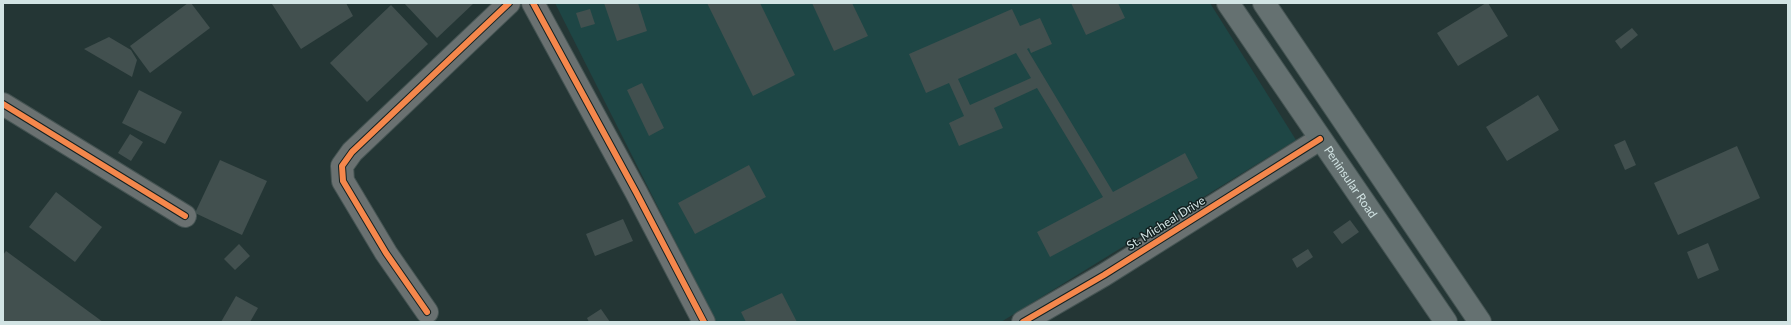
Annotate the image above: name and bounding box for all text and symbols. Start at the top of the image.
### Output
street label: Peninsular Road [1321,143,1381,221]
street label: St. Micheal Drive [1124,192,1208,253]

